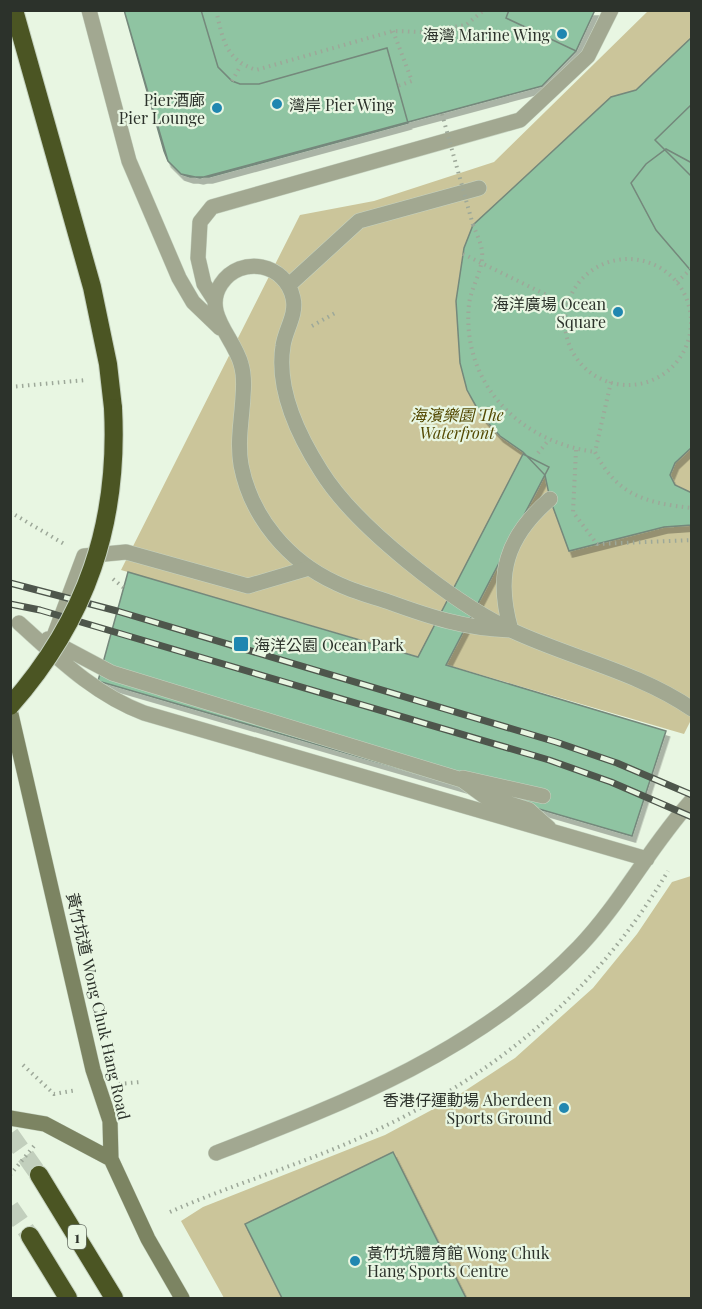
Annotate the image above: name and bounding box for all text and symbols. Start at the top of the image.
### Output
place label: 海灣 Marine Wing [423,24,551,45]
marker: 海灣 Marine Wing [555,27,569,41]
place label: Pier酒廊 Pier Lounge [119,89,205,128]
place label: 灣岸 Pier Wing [289,94,395,115]
marker: 灣岸 Pier Wing [270,97,284,111]
marker: Pier酒廊 Pier Lounge [210,101,224,115]
place label: 海洋廣場 Ocean Square [493,293,606,332]
marker: 海洋廣場 Ocean Square [611,305,625,319]
park label: 海濱樂園 The Waterfront [410,404,504,443]
place label: 海洋公園 Ocean Park [254,634,404,655]
marker: 海洋公園 Ocean Park [232,635,250,653]
street label: 黃竹坑道 Wong Chuk Hang Road [63,890,135,1122]
place label: 香港仔運動場 Aberdeen Sports Ground [383,1089,552,1128]
marker: 香港仔運動場 Aberdeen Sports Ground [557,1101,571,1115]
road number: 1 [68,1225,86,1249]
place label: 黃竹坑體育館 Wong Chuk Hang Sports Centre [367,1242,550,1281]
marker: 黃竹坑體育館 Wong Chuk Hang Sports Centre [348,1254,362,1268]

